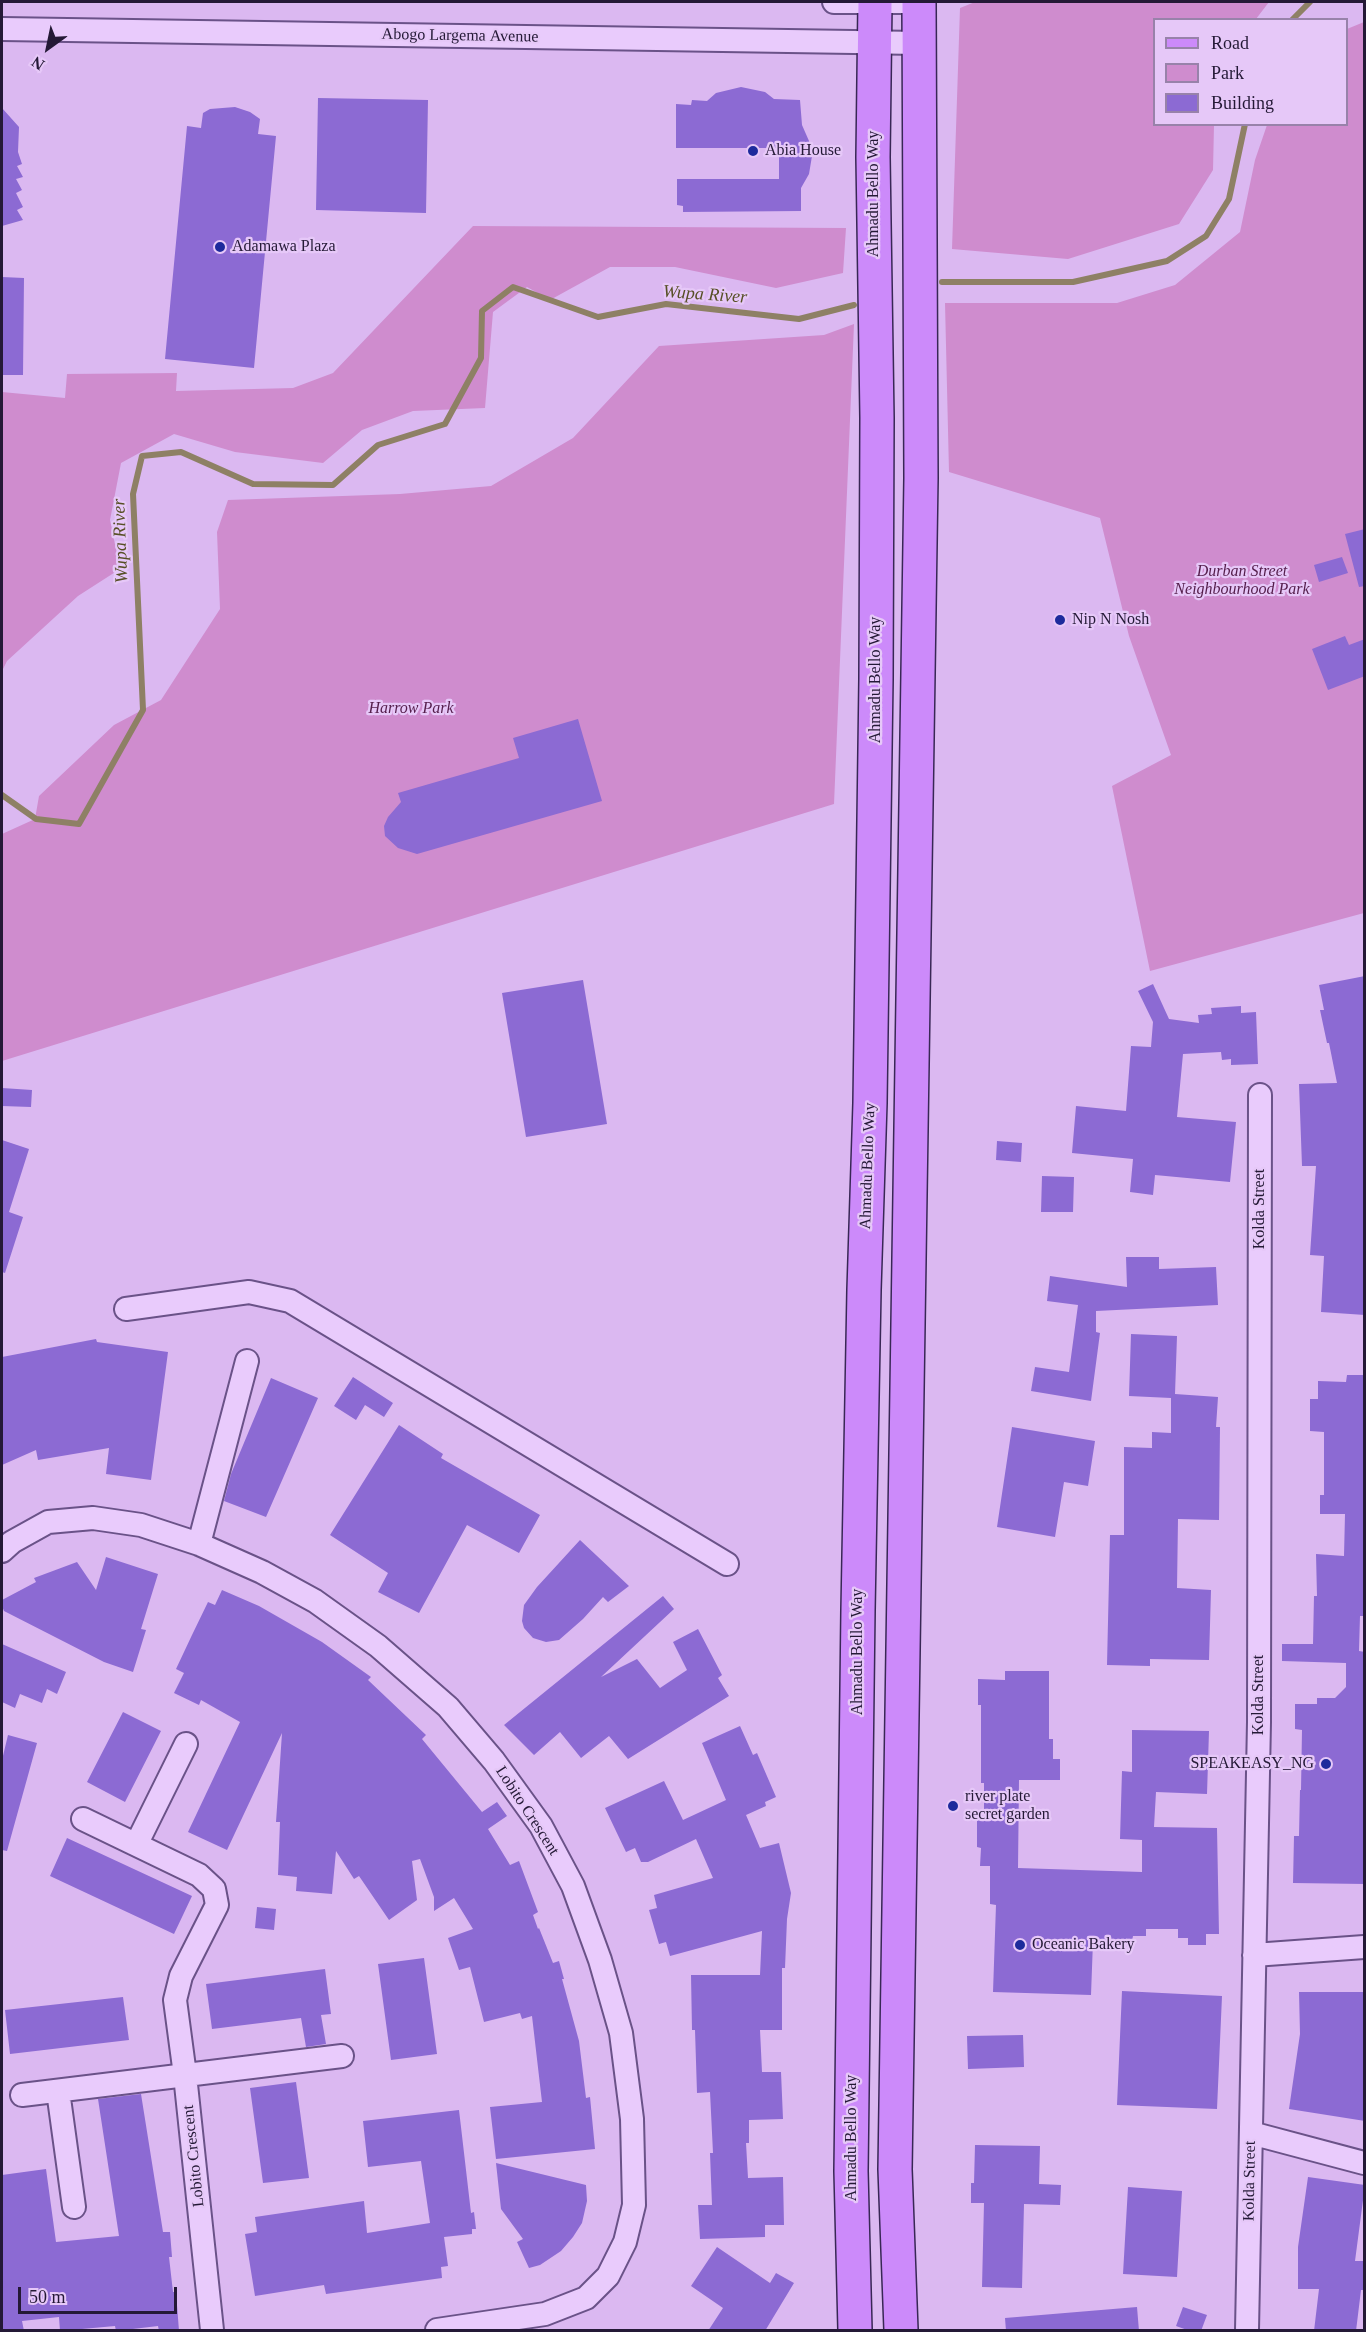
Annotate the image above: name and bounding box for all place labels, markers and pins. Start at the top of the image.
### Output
place label: Abia House [765,141,841,161]
marker: Abia House [746,144,760,158]
place label: Adamawa Plaza [232,237,336,257]
marker: Adamawa Plaza [213,240,227,254]
place label: Nip N Nosh [1072,610,1149,630]
marker: Nip N Nosh [1053,613,1067,627]
place label: SPEAKEASY_NG [1190,1754,1314,1774]
marker: SPEAKEASY_NG [1319,1757,1333,1771]
place label: river plate secret garden [965,1787,1050,1825]
marker: river plate secret garden [946,1799,960,1813]
place label: Oceanic Bakery [1032,1935,1135,1955]
marker: Oceanic Bakery [1013,1938,1027,1952]

